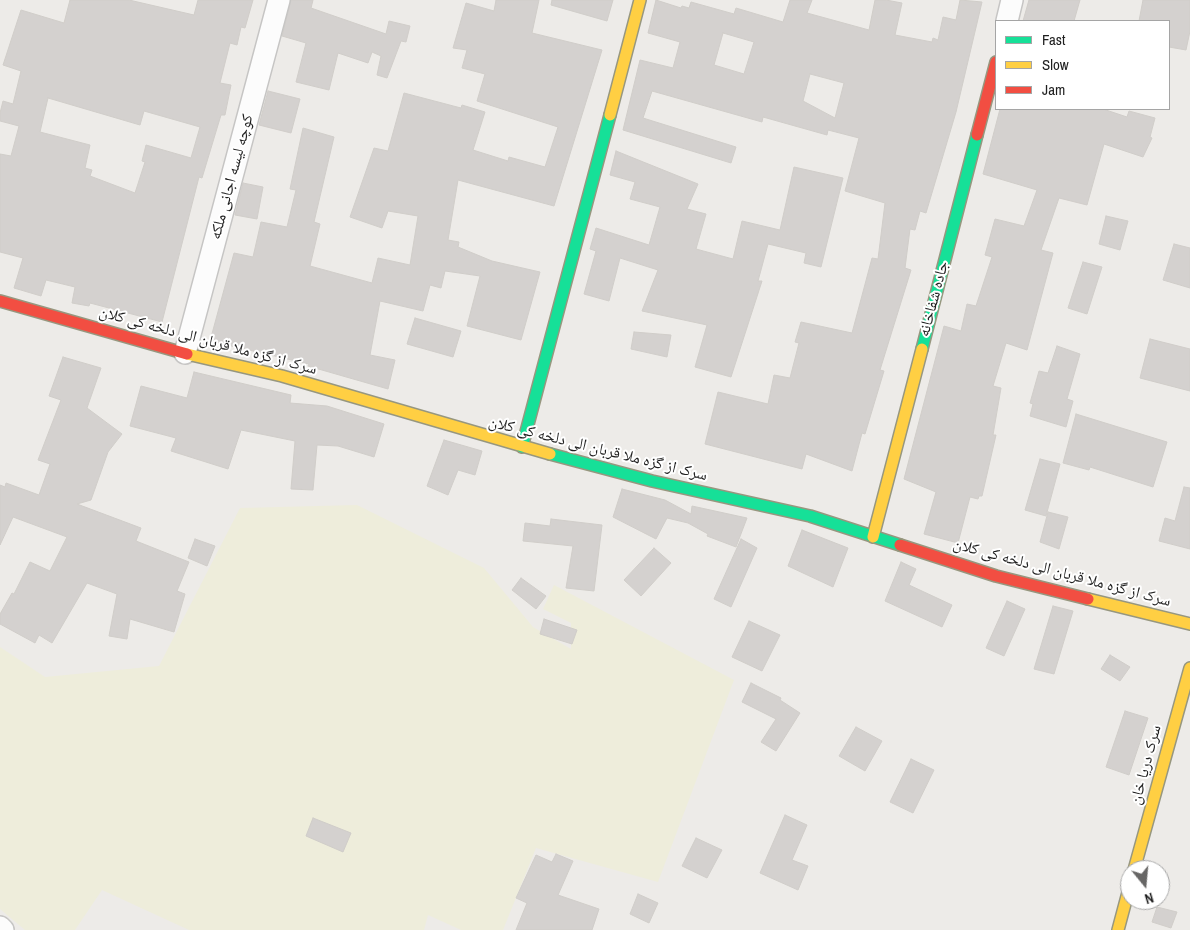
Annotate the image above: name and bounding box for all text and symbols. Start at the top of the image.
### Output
legend [995,20,1170,110]
text: Fast [1042,29,1065,50]
text: Slow [1042,54,1069,75]
text: Jam [1042,79,1065,100]
street label: کوچه لیسه اجانی ملکه [206,112,258,242]
street label: جاده شفاخانه [915,259,953,339]
street label: سرک از گزه ملا قربان الی دلخه کی کلان [97,303,319,379]
street label: سرک از گزه ملا قربان الی دلخه کی کلان [487,412,709,486]
street label: سرک از گزه ملا قربان الی دلخه کی کلان [951,535,1173,611]
street label: سرک دریا خان [1126,723,1166,807]
north arrow [1120,860,1170,910]
text: N [1143,889,1156,908]

